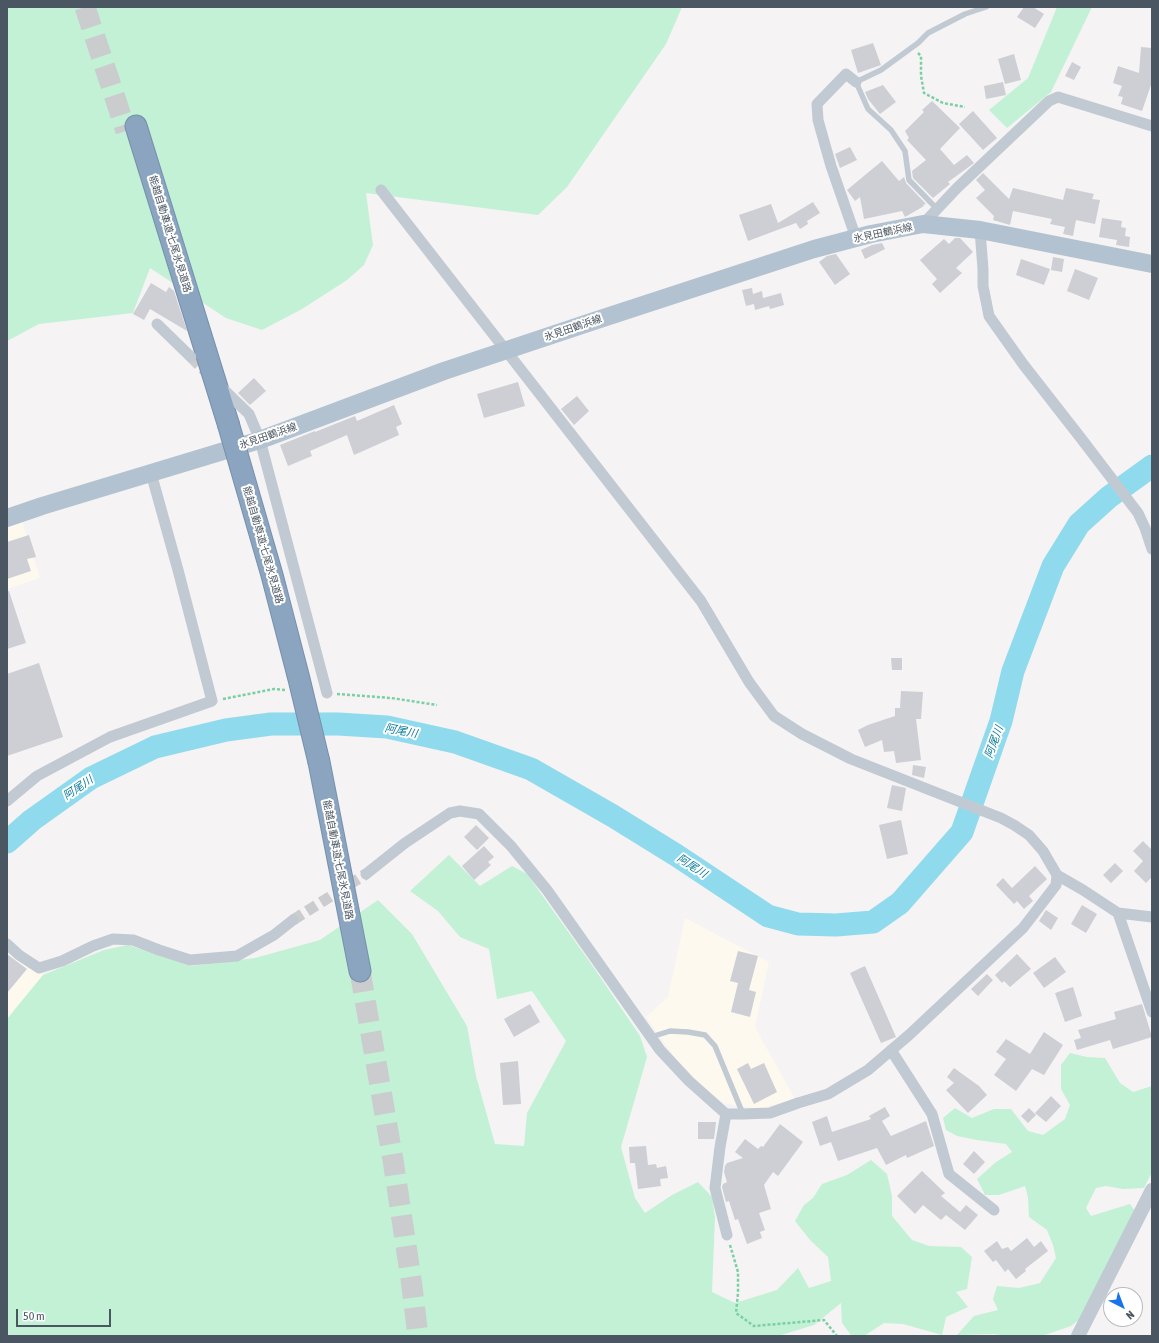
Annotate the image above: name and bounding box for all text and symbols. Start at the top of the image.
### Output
street label: 能越自動車道;七尾氷見道路 [146,174,194,294]
street label: 氷見田鶴浜線 [852,221,914,245]
street label: 氷見田鶴浜線 [543,313,603,343]
street label: 氷見田鶴浜線 [238,421,298,451]
street label: 能越自動車道;七尾氷見道路 [240,485,286,605]
water label: 阿尾川 [384,721,418,741]
water label: 阿尾川 [982,724,1006,760]
water label: 阿尾川 [61,773,95,803]
street label: 能越自動車道;七尾氷見道路 [320,799,356,921]
water label: 阿尾川 [675,851,709,881]
north arrow [1103,1287,1143,1327]
scale bar [18,1301,113,1327]
text: 50 m [23,1309,45,1323]
text: N [1124,1309,1137,1322]

